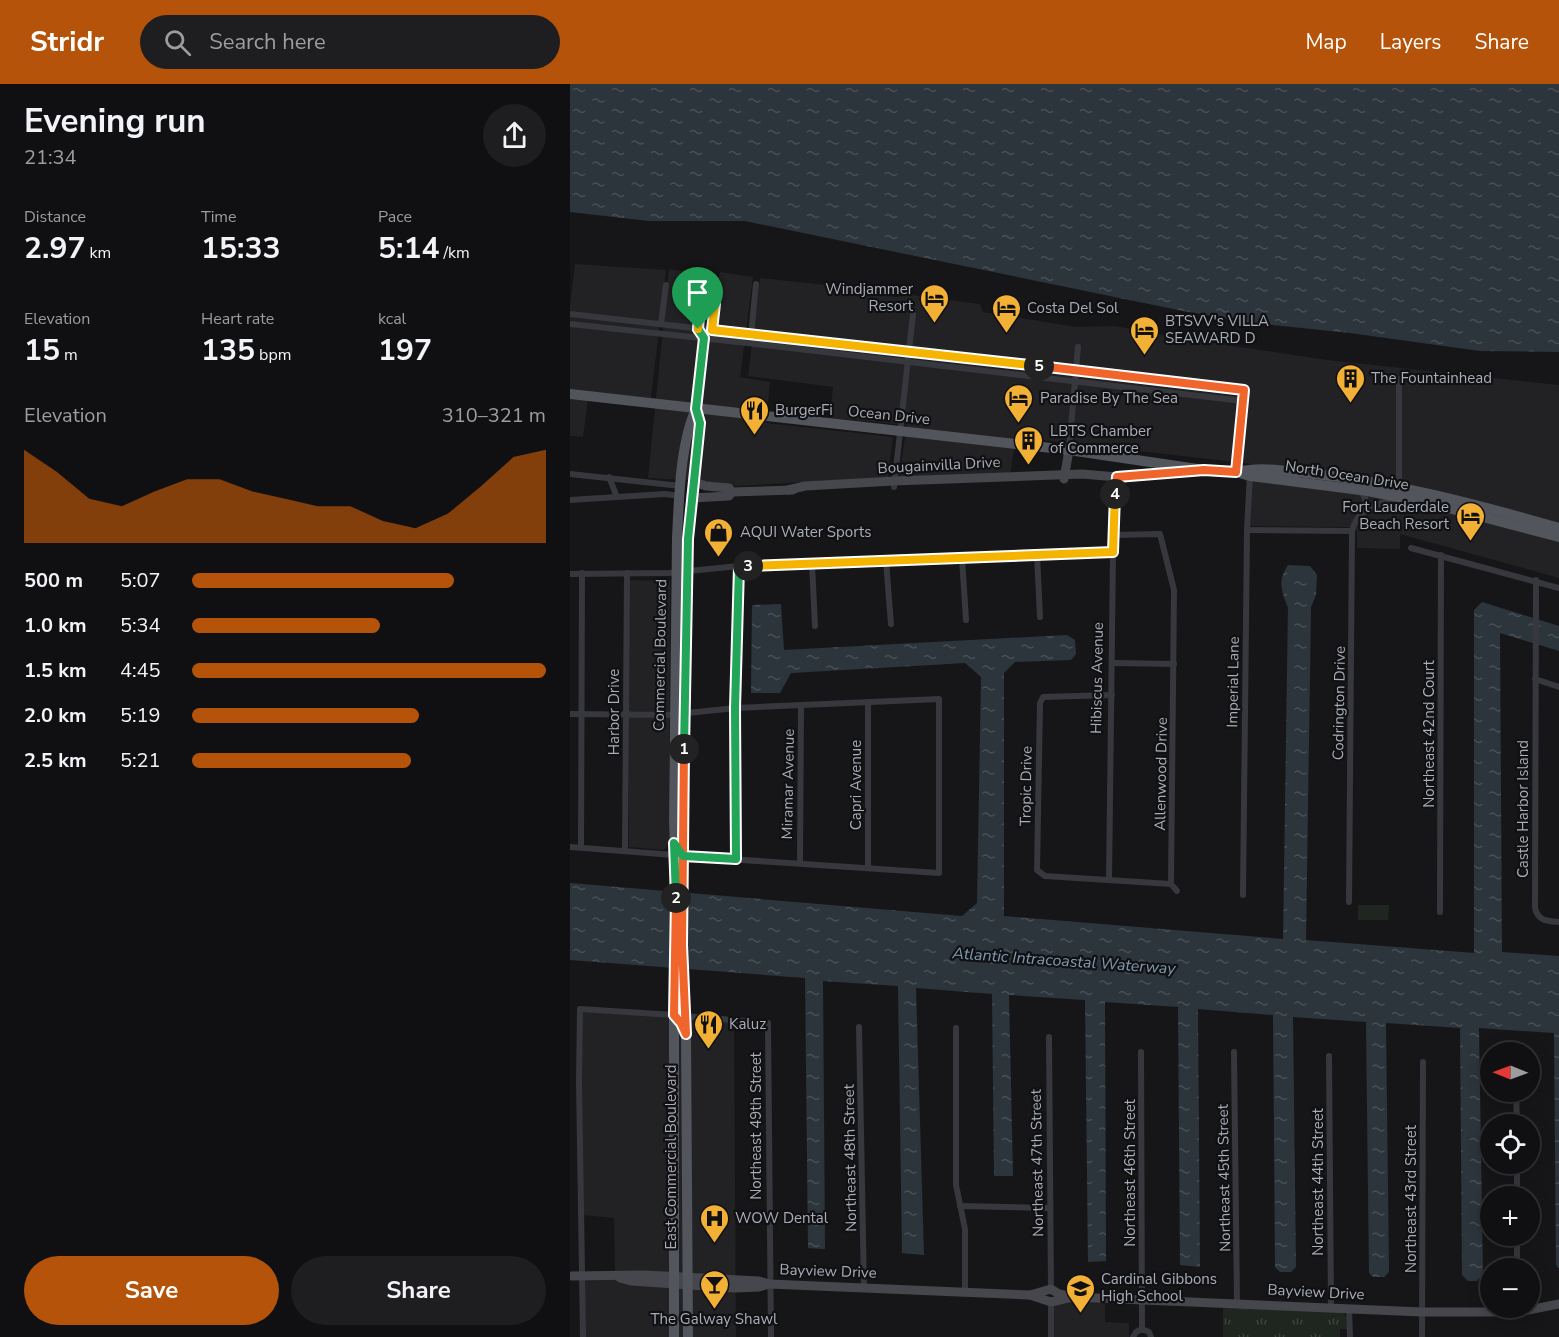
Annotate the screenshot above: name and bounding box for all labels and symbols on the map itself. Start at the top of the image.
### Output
pin [672,267,723,329]
place label: Windjammer Resort [825,279,914,316]
hotel icon: Windjammer Resort [918,282,950,324]
hotel icon: Costa Del Sol [990,292,1022,334]
place label: Costa Del Sol [1027,298,1119,318]
place label: BTSVV's VILLA SEAWARD D [1165,311,1269,348]
hotel icon: BTSVV's VILLA SEAWARD D [1128,314,1160,356]
pin: 5 [1024,351,1054,381]
building icon: The Fountainhead [1334,362,1366,404]
place label: The Fountainhead [1371,368,1492,388]
hotel icon: Paradise By The Sea [1003,382,1035,424]
place label: Paradise By The Sea [1040,388,1178,408]
restaurant icon: BurgerFi [738,394,770,436]
place label: BurgerFi [775,400,833,420]
street label: Ocean Drive [847,401,931,429]
place label: LBTS Chamber of Commerce [1050,421,1152,458]
building icon: LBTS Chamber of Commerce [1013,424,1045,466]
street label: Bougainvilla Drive [877,452,1001,478]
street label: North Ocean Drive [1284,455,1410,495]
pin: 4 [1100,479,1130,509]
place label: Fort Lauderdale Beach Resort [1342,497,1450,534]
hotel icon: Fort Lauderdale Beach Resort [1454,500,1486,542]
shop icon: AQUI Water Sports [703,516,735,558]
place label: AQUI Water Sports [740,522,871,542]
pin: 3 [733,551,763,581]
street label: Commercial Boulevard [649,579,671,731]
street label: Hibiscus Avenue [1086,622,1108,734]
street label: Imperial Lane [1222,636,1244,728]
street label: Codrington Drive [1328,646,1350,760]
street label: Northeast 42nd Court [1419,659,1439,808]
street label: Harbor Drive [604,669,624,755]
street label: Allenwood Drive [1150,717,1172,831]
street label: Miramar Avenue [777,729,799,839]
pin: 1 [669,734,699,764]
street label: Capri Avenue [846,740,866,830]
street label: Castle Harbor Island [1513,740,1533,878]
street label: Tropic Drive [1015,746,1037,826]
pin: 2 [661,883,691,913]
water label: Atlantic Intracoastal Waterway [951,942,1177,980]
restaurant icon: Kaluz [692,1008,724,1050]
place label: Kaluz [729,1014,766,1034]
north arrow [1480,1042,1540,1102]
street label: Northeast 49th Street [746,1051,766,1200]
street label: East Commercial Boulevard [661,1064,681,1250]
street label: Northeast 48th Street [839,1083,861,1232]
street label: Northeast 47th Street [1026,1088,1048,1237]
street label: Northeast 46th Street [1120,1098,1140,1247]
street label: Northeast 45th Street [1213,1103,1235,1252]
street label: Northeast 44th Street [1308,1107,1328,1256]
street label: Northeast 43rd Street [1401,1124,1421,1273]
hospital icon: WOW Dental [698,1202,730,1244]
place label: WOW Dental [735,1208,829,1228]
street label: Bayview Drive [779,1259,877,1283]
bar icon: The Galway Shawl [698,1268,730,1310]
place label: Cardinal Gibbons High School [1101,1269,1217,1306]
school or university icon: Cardinal Gibbons High School [1064,1272,1096,1314]
street label: Bayview Drive [1267,1279,1365,1305]
place label: The Galway Shawl [650,1309,778,1329]

